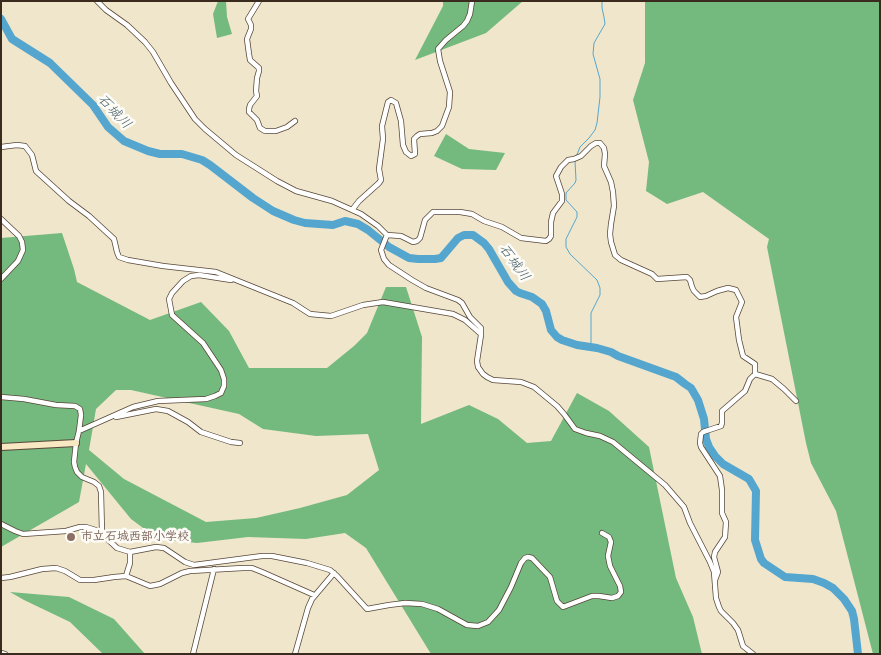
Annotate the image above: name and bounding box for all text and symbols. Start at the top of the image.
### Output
water label: 石城川 [93,91,135,133]
water label: 石城川 [495,241,533,285]
place label: 市立石城西部小学校 [81,530,189,544]
marker: 市立石城西部小学校 [65,531,77,543]

